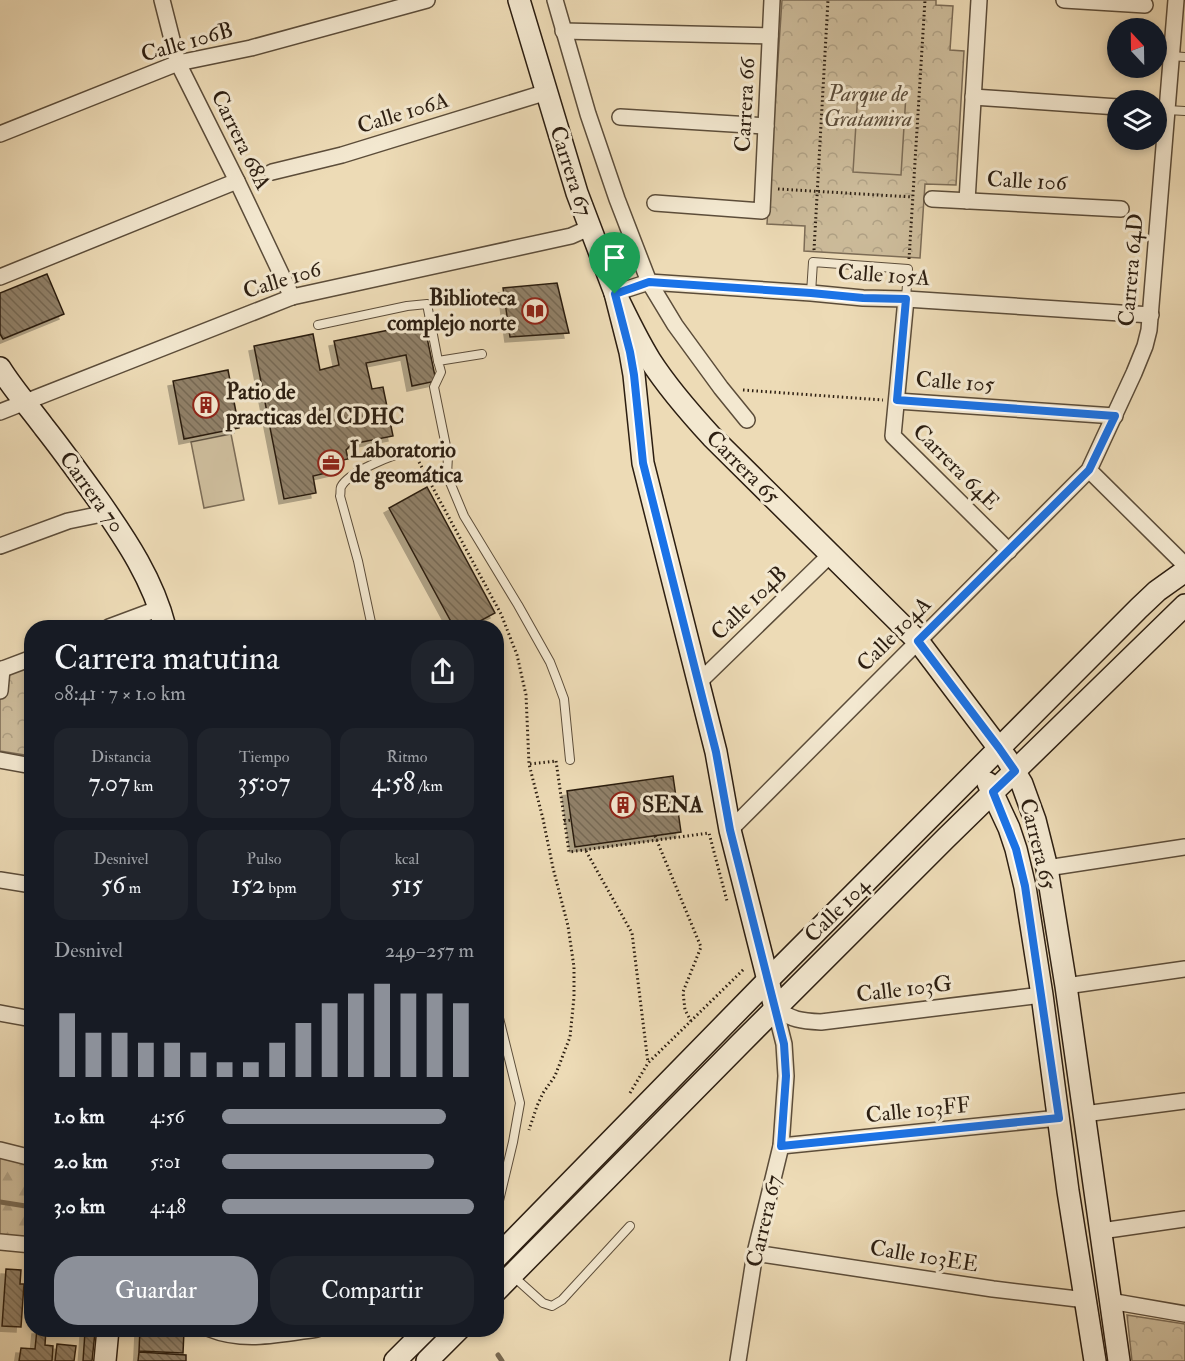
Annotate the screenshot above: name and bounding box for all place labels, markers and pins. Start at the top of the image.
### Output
pin [589,232,640,294]
place label: Biblioteca complejo norte [387,284,517,338]
library icon: Biblioteca complejo norte [520,296,550,326]
place label: Patio de practicas del CDHC [225,378,404,432]
building icon: Patio de practicas del CDHC [191,390,221,420]
place label: Laboratorio de geomática [350,436,463,490]
office icon: Laboratorio de geomática [316,448,346,478]
building icon: SENA [608,790,638,820]
place label: SENA [642,791,704,819]

